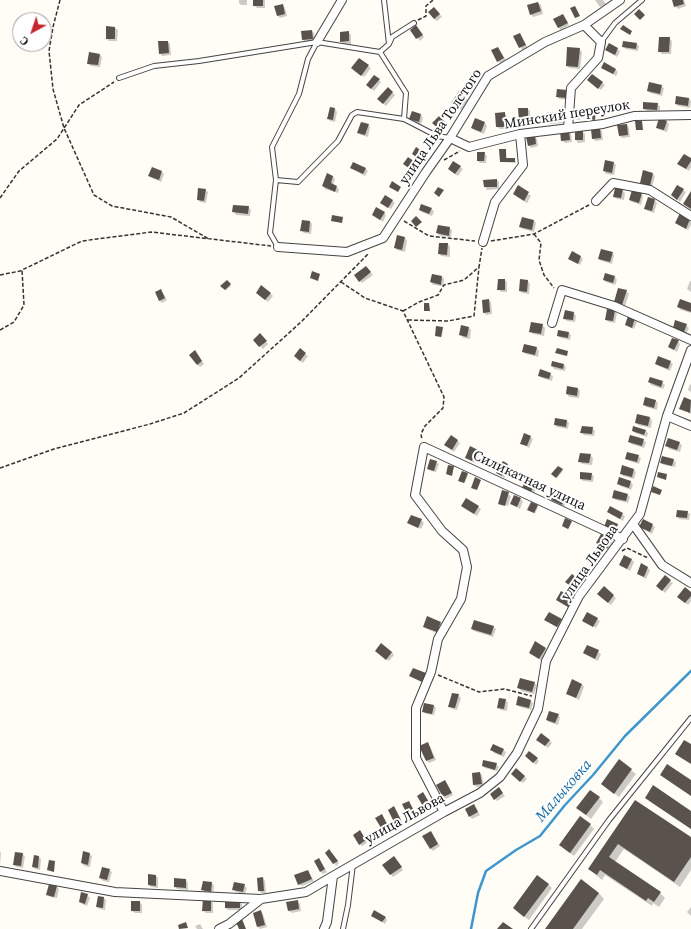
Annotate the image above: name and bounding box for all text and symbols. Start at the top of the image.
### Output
north arrow [12,12,52,52]
text: С [17,33,32,49]
street label: улица Льва Толстого [396,66,486,188]
street label: Минский переулок [503,97,631,133]
street label: Силикатная улица [470,447,588,515]
street label: улица Львова [558,522,622,604]
water label: Малыковка [532,756,596,826]
street label: улица Львова [362,790,448,848]

